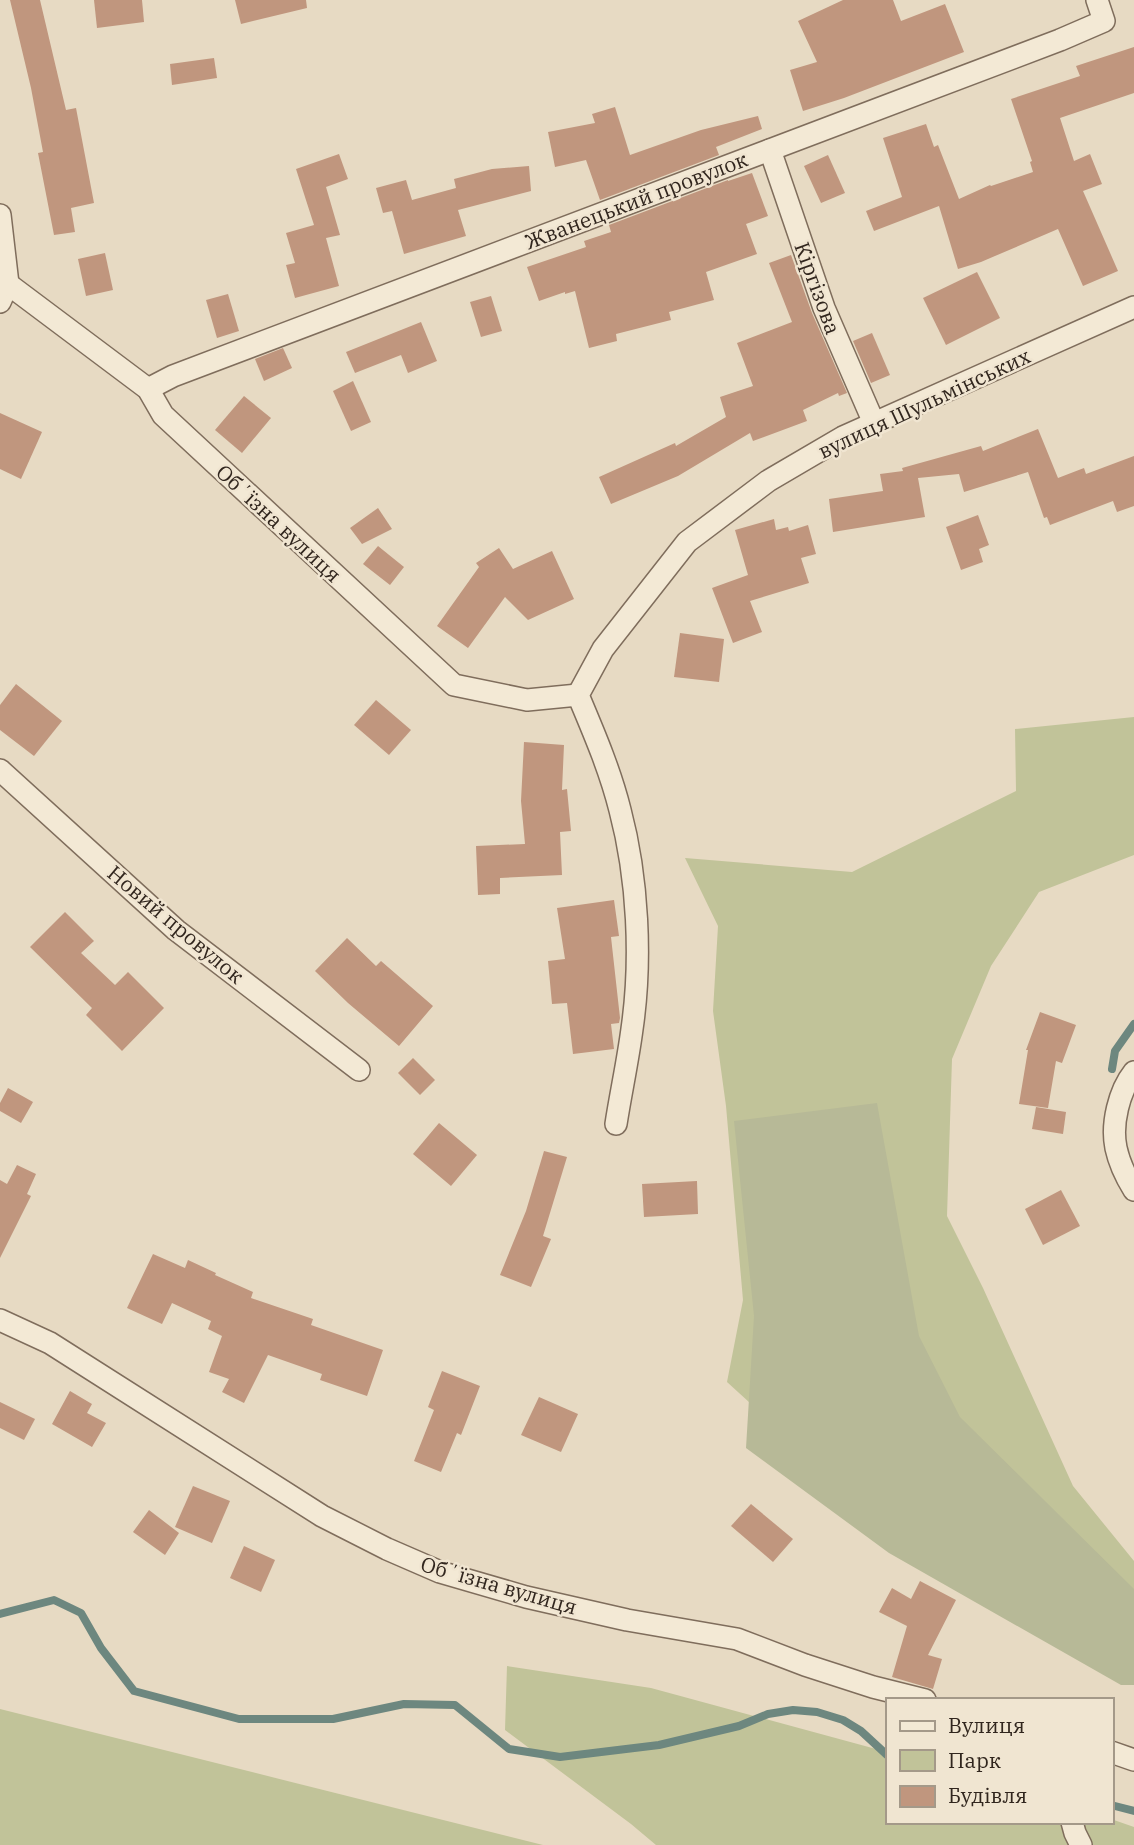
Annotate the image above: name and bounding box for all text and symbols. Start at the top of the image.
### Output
street label: Жванецький провулок [521,145,751,255]
street label: Кіргізова [788,238,848,338]
street label: вулиця Шульмінських [813,341,1035,465]
street label: Обʼїзна вулиця [211,458,347,588]
street label: Новий провулок [102,859,250,989]
street label: Обʼїзна вулиця [418,1549,580,1621]
legend [886,1698,1113,1824]
text: Вулиця [948,1711,1025,1739]
text: Парк [948,1746,1001,1774]
text: Будівля [948,1781,1027,1809]

